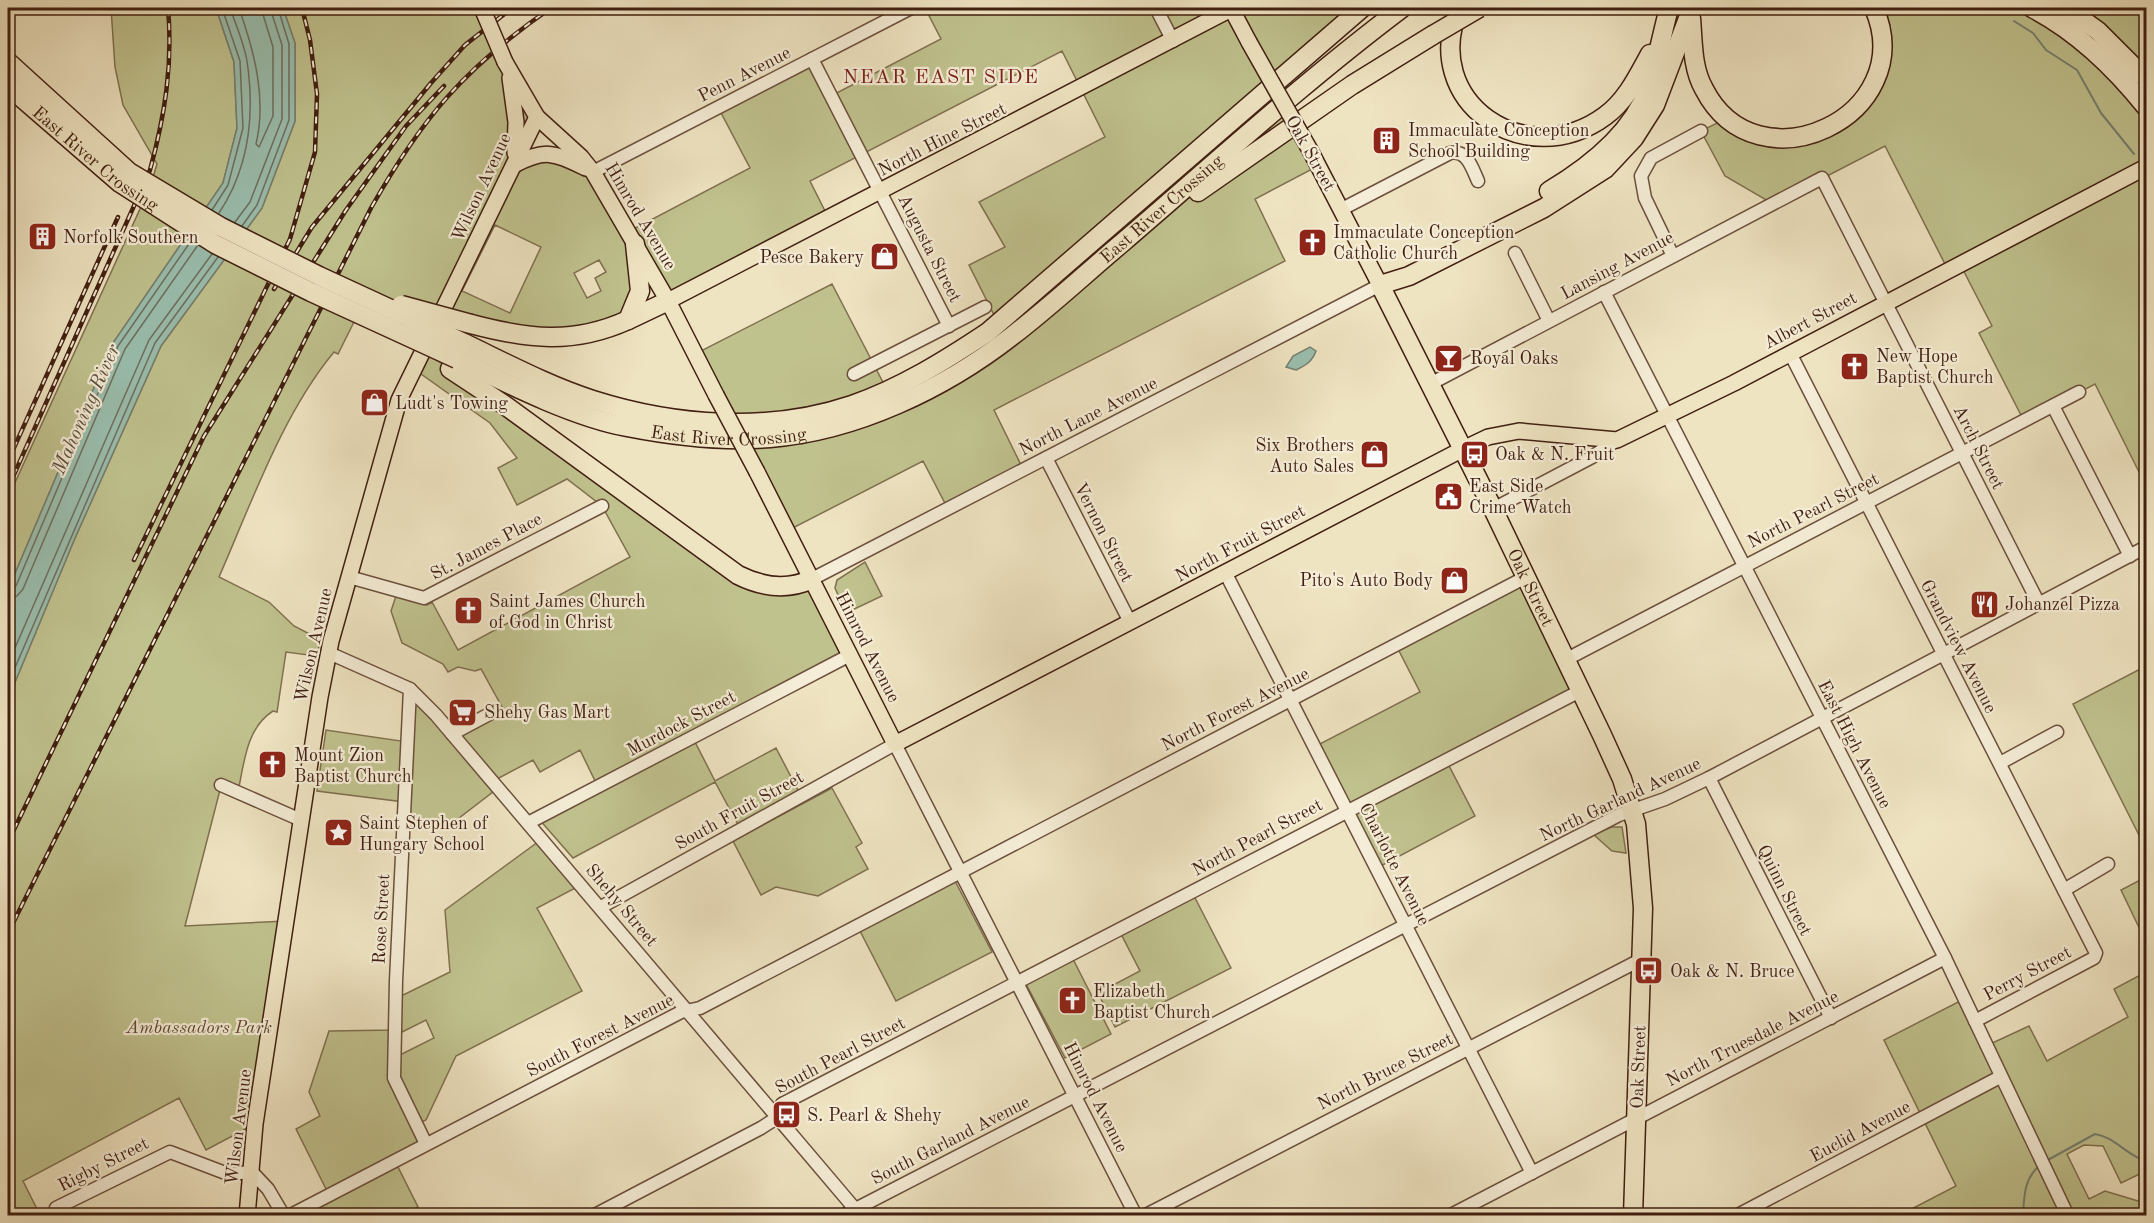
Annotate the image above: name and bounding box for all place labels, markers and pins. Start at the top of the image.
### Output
place label: Immaculate Conception School Building [1408,122,1590,161]
building icon: Immaculate Conception School Building [1371,124,1403,156]
building icon: Norfolk Southern [26,221,58,253]
place label: Immaculate Conception Catholic Church [1333,224,1515,263]
church icon: Immaculate Conception Catholic Church [1296,226,1328,258]
place label: Norfolk Southern [63,229,199,247]
shop icon: Pesce Bakery [869,241,901,273]
place label: Pesce Bakery [760,249,864,267]
bar icon: Royal Oaks [1433,342,1465,374]
place label: New Hope Baptist Church [1876,348,1994,387]
place label: Royal Oaks [1470,350,1558,368]
church icon: New Hope Baptist Church [1839,350,1871,382]
shop icon: Ludt's Towing [358,387,390,419]
place label: Ludt's Towing [395,395,508,413]
place label: Six Brothers Auto Sales [1255,437,1354,476]
bus stop icon: Oak & N. Fruit [1458,438,1490,470]
shop icon: Six Brothers Auto Sales [1359,439,1391,471]
place label: Oak & N. Fruit [1495,446,1614,464]
place label: East Side Crime Watch [1469,478,1572,517]
public building icon: East Side Crime Watch [1432,480,1464,512]
shop icon: Pito's Auto Body [1438,564,1470,596]
place label: Pito's Auto Body [1300,572,1433,590]
restaurant icon: Johanzel Pizza [1968,588,2000,620]
place label: Saint James Church of God in Christ [489,593,646,632]
church icon: Saint James Church of God in Christ [452,595,484,627]
place label: Johanzel Pizza [2005,596,2120,614]
supermarket icon: Shehy Gas Mart [447,696,479,728]
place label: Shehy Gas Mart [484,704,610,722]
place label: Mount Zion Baptist Church [294,747,412,786]
church icon: Mount Zion Baptist Church [257,749,289,781]
place label: Saint Stephen of Hungary School [359,815,489,854]
place icon: Saint Stephen of Hungary School [322,817,354,849]
bus stop icon: Oak & N. Bruce [1633,955,1665,987]
place label: Oak & N. Bruce [1670,963,1795,981]
place label: Elizabeth Baptist Church [1093,983,1211,1022]
church icon: Elizabeth Baptist Church [1056,985,1088,1017]
bus stop icon: S. Pearl & Shehy [770,1099,802,1131]
place label: S. Pearl & Shehy [807,1107,942,1125]

